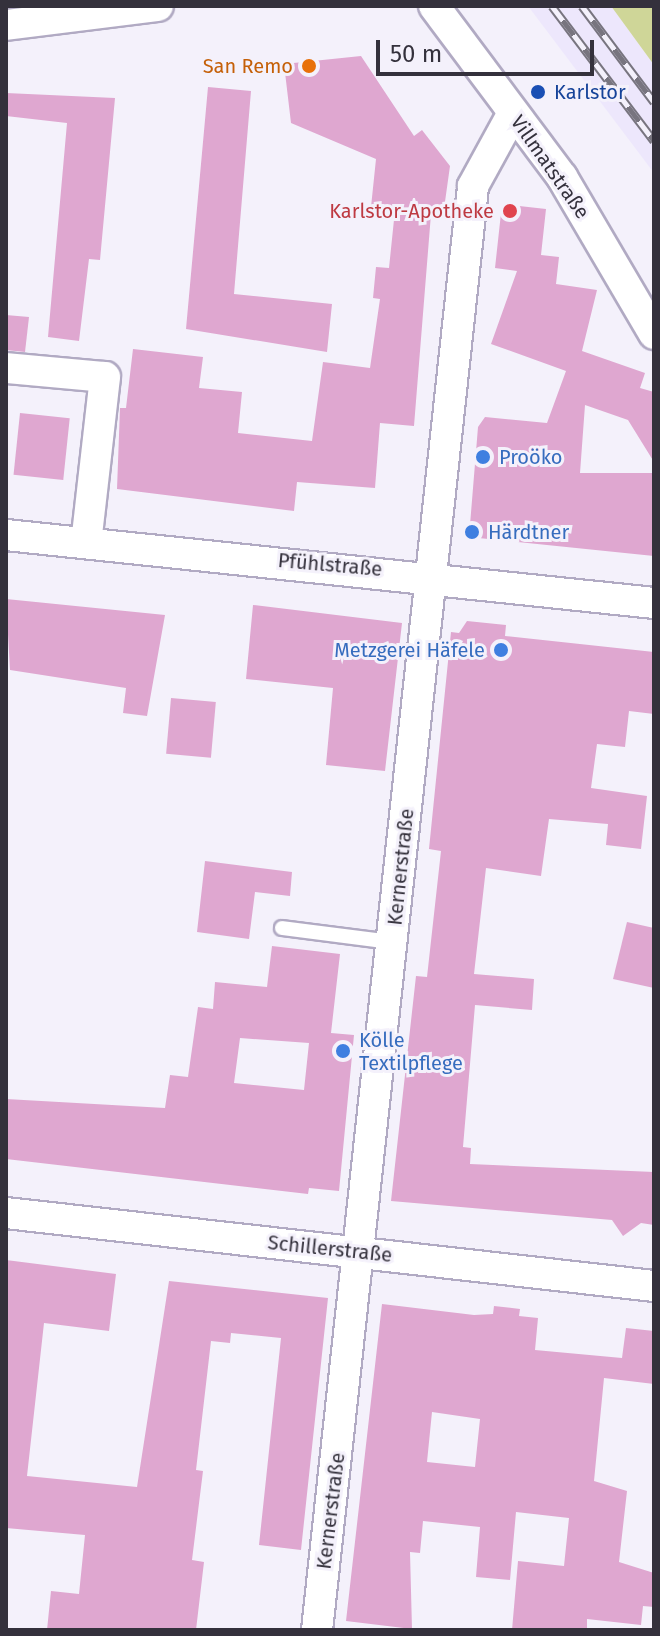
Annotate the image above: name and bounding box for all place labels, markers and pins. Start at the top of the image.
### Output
place label: San Remo [203,54,293,78]
marker: San Remo [300,57,318,75]
place label: Karlstor [554,80,626,104]
marker: Karlstor [529,83,547,101]
place label: Karlstor-Apotheke [329,199,494,223]
marker: Karlstor-Apotheke [501,202,519,220]
place label: Proöko [499,445,562,469]
marker: Proöko [474,448,492,466]
place label: Härdtner [488,520,569,544]
marker: Härdtner [463,523,481,541]
place label: Metzgerei Häfele [334,638,485,662]
marker: Metzgerei Häfele [492,641,510,659]
place label: Kölle Textilpflege [359,1028,463,1075]
marker: Kölle Textilpflege [334,1042,352,1060]

